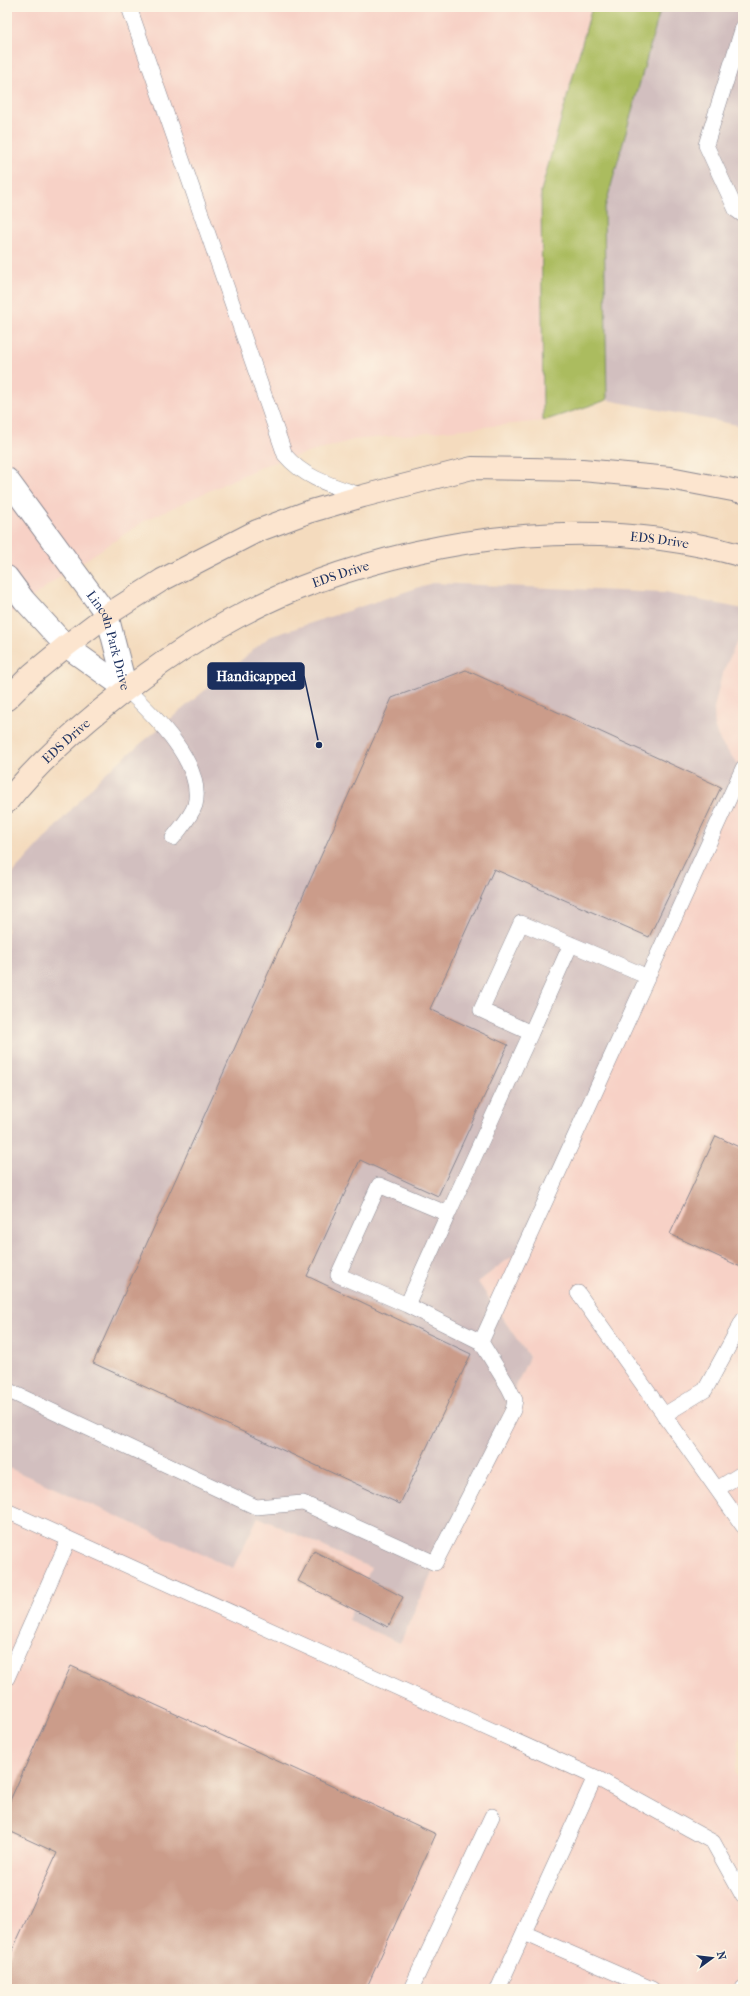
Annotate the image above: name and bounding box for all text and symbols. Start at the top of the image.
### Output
street label: EDS Drive [630,528,691,551]
street label: EDS Drive [310,557,371,590]
street label: Lincoln Park Drive [84,587,134,692]
callout: Handicapped [208,663,304,689]
text: Handicapped [216,668,297,685]
street label: EDS Drive [39,715,93,766]
north arrow [692,1938,732,1978]
text: N [714,1950,729,1962]

